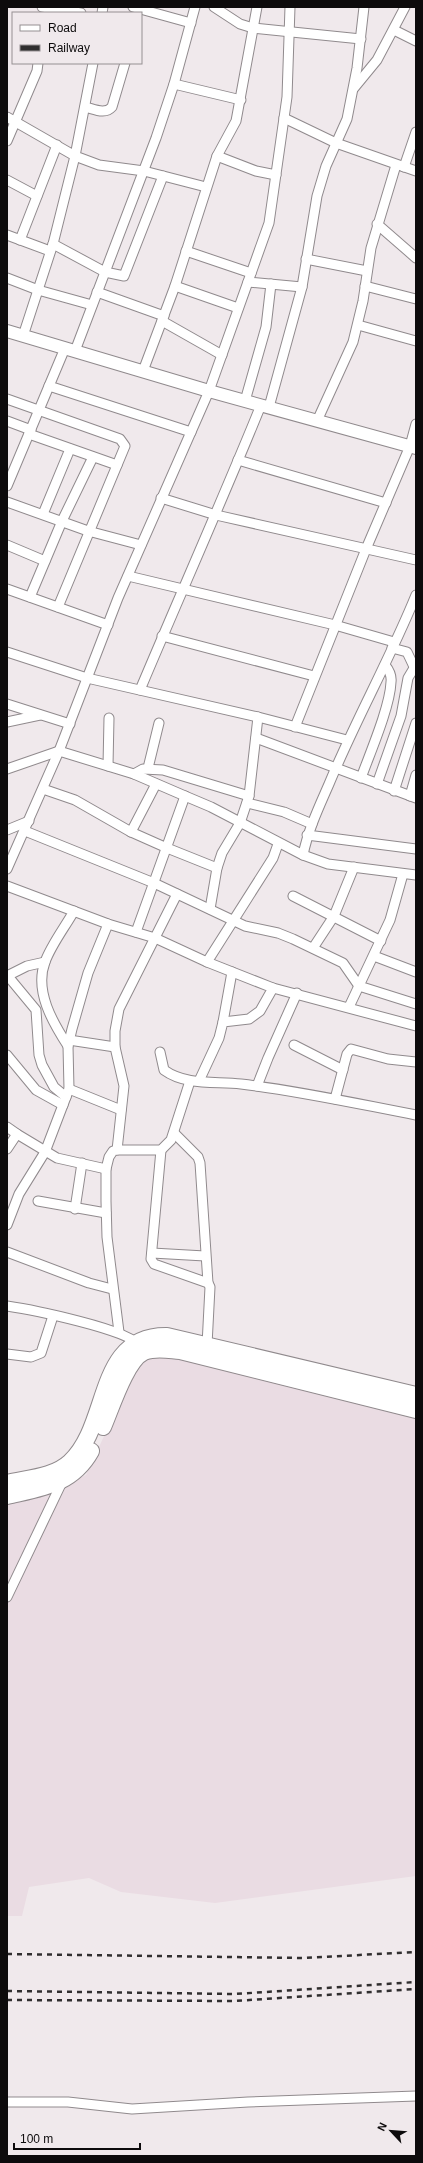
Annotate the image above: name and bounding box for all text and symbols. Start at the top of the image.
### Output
legend [12,12,142,64]
text: Road [48,21,77,35]
text: Railway [48,41,90,55]
north arrow [371,2111,411,2151]
text: N [375,2120,389,2133]
scale bar [14,2125,140,2151]
text: 100 m [20,2132,53,2146]

